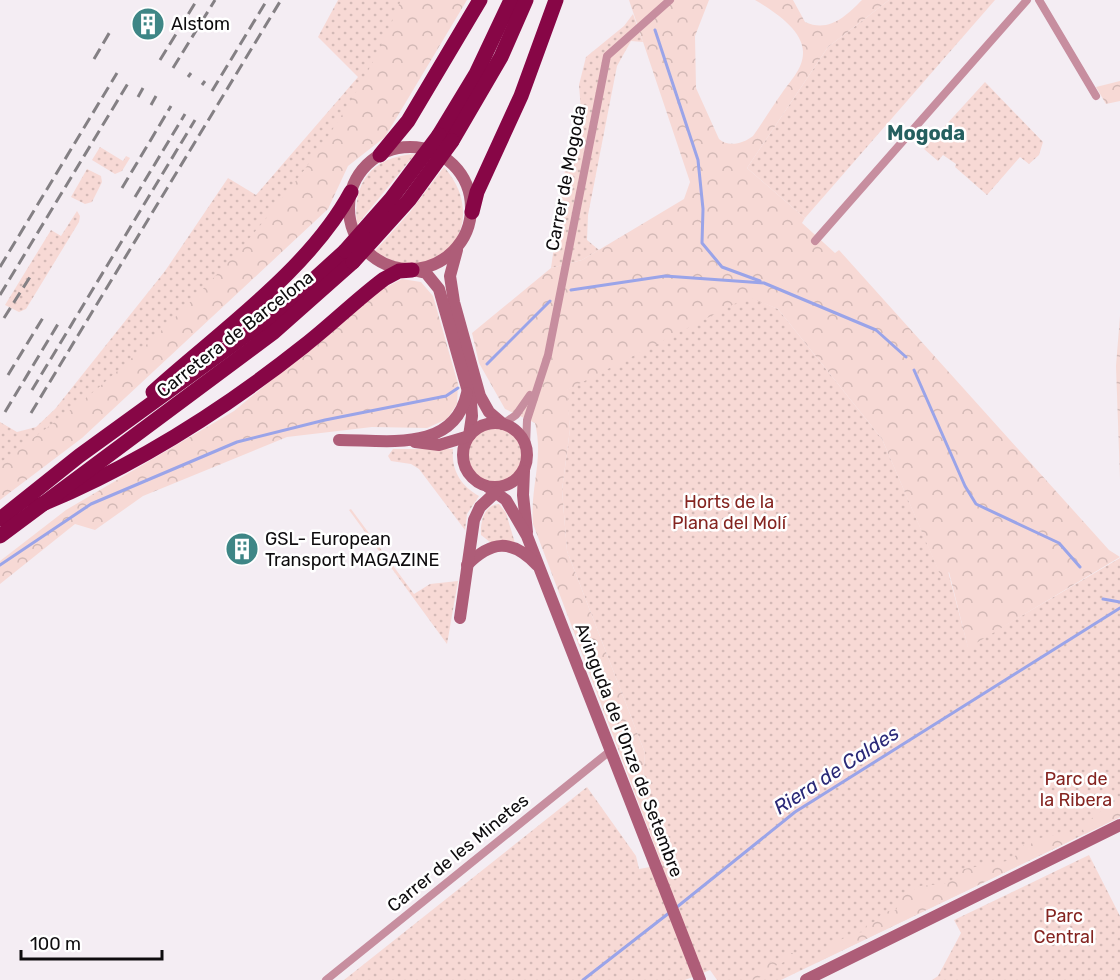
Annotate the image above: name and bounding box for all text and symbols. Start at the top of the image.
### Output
building icon: Alstom [130,6,166,42]
place label: Alstom [171,13,230,35]
street label: Carrer de Mogoda [541,103,591,253]
district label: Mogoda [887,121,965,145]
street label: Carretera de Barcelona [152,266,318,402]
park label: Horts de la Plana del Molí [672,491,788,534]
place label: GSL- European Transport MAGAZINE [265,528,439,571]
building icon: GSL- European Transport MAGAZINE [224,531,260,567]
street label: Avinguda de l'Onze de Setembre [570,620,688,880]
water label: Riera de Caldes [769,721,903,819]
park label: Parc de la Ribera [1040,768,1112,811]
street label: Carrer de les Minetes [383,789,533,917]
park label: Parc Central [1034,905,1094,948]
scale bar [21,923,162,961]
text: 100 m [30,933,81,955]

